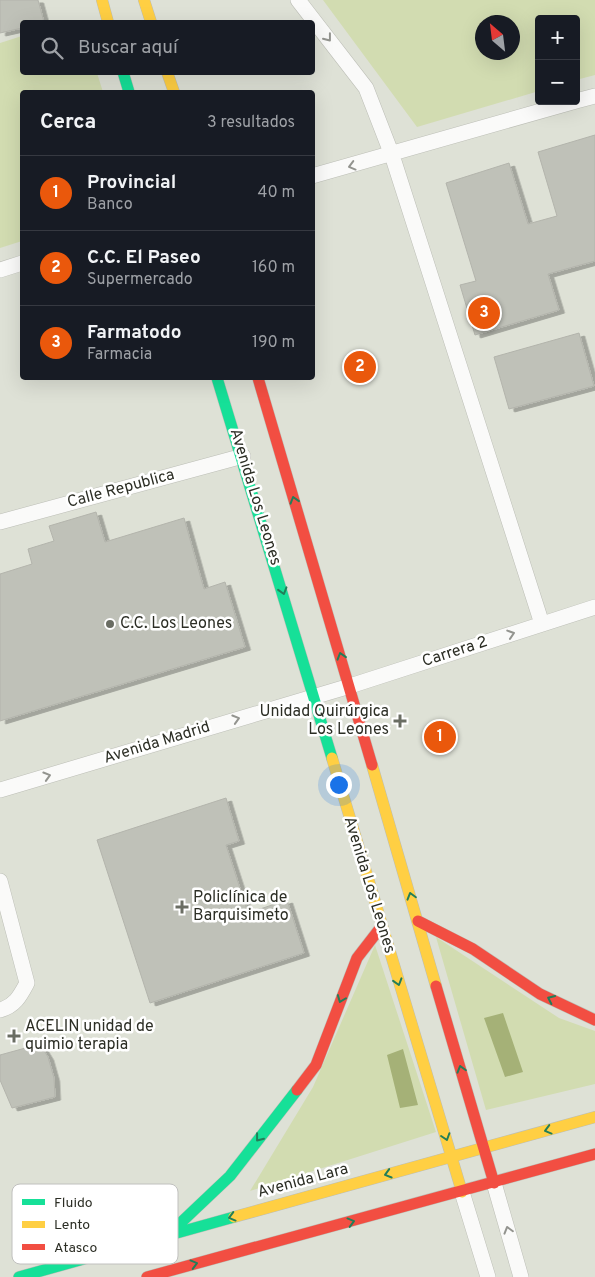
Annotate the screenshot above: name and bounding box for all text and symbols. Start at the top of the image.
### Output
north arrow [475,15,520,60]
map controls [535,15,580,105]
button: + [535,15,580,60]
search box [20,20,315,75]
one-way arrow [322,33,331,42]
icon: search [38,34,66,62]
text: Buscar aquí [78,36,178,60]
button: − [535,60,580,105]
text: Cerca [40,109,96,136]
text: 3 resultados [207,113,295,133]
one-way arrow [349,160,357,170]
text: Provincial [87,171,176,195]
text: 1 [53,183,59,203]
text: 40 m [257,183,295,203]
text: Banco [87,195,133,215]
text: C.C. El Paseo [87,246,201,270]
text: 2 [51,258,61,278]
text: 160 m [252,258,295,278]
text: Supermercado [87,270,193,290]
pin: 3 [468,294,500,332]
text: Farmatodo [87,321,182,345]
text: 3 [51,333,61,353]
text: 190 m [252,333,295,353]
text: Farmacia [87,345,152,365]
pin: 2 [344,348,376,386]
street label: Avenida Los Leones [225,426,285,568]
street label: Calle Republica [65,465,177,513]
one-way arrow [290,497,300,505]
one-way arrow [278,587,288,595]
place label: C.C. Los Leones [120,614,232,634]
marker: C.C. Los Leones [104,618,116,630]
one-way arrow [507,629,515,639]
street label: Carrera 2 [420,632,490,672]
one-way arrow [336,652,346,661]
place label: Unidad Quirúrgica Los Leones [260,702,389,740]
one-way arrow [231,714,239,724]
marker: Unidad Quirúrgica Los Leones [393,714,407,728]
street label: Avenida Madrid [101,717,213,769]
pin: 1 [424,718,456,756]
one-way arrow [42,772,50,782]
your location [326,772,352,798]
street label: Avenida Los Leones [339,814,399,956]
place label: Policlínica de Barquisimeto [193,888,289,926]
one-way arrow [406,892,416,901]
marker: Policlínica de Barquisimeto [175,900,189,914]
one-way arrow [392,978,402,986]
one-way arrow [337,995,347,1003]
one-way arrow [547,995,556,1006]
place label: ACELIN unidad de quimio terapia [25,1017,154,1055]
marker: ACELIN unidad de quimio terapia [7,1029,21,1043]
one-way arrow [456,1065,467,1073]
one-way arrow [544,1124,552,1134]
one-way arrow [257,1132,265,1141]
one-way arrow [441,1133,451,1141]
street label: Avenida Lara [255,1159,351,1203]
one-way arrow [384,1168,393,1179]
legend [12,1184,178,1264]
text: Fluido [54,1195,93,1212]
one-way arrow [227,1211,236,1222]
text: Lento [54,1217,90,1234]
one-way arrow [346,1217,355,1228]
one-way arrow [503,1227,513,1235]
text: Atasco [54,1240,97,1257]
one-way arrow [189,1260,197,1270]

